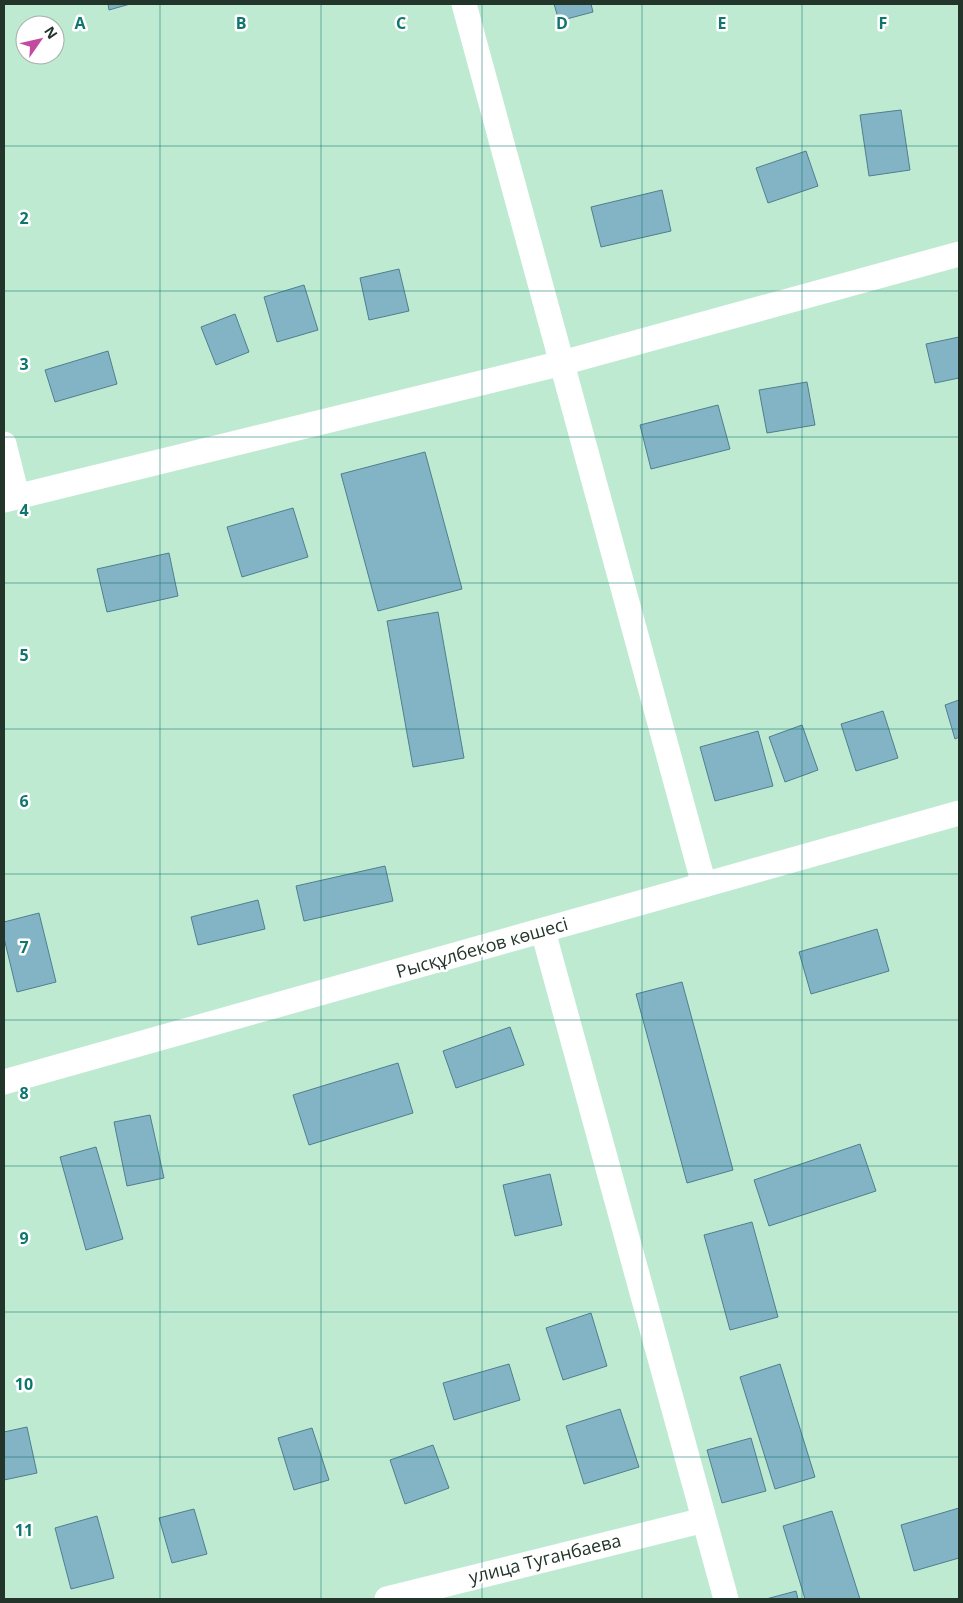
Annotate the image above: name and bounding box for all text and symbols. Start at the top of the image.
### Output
text: A [74,12,86,34]
text: B [236,12,246,34]
text: C [396,12,406,34]
text: D [556,12,568,34]
text: E [718,12,727,34]
text: F [879,12,887,34]
north arrow [15,15,65,65]
text: N [40,22,62,42]
text: 2 [19,207,29,229]
text: 3 [19,353,29,375]
text: 4 [19,499,29,521]
text: 5 [19,644,29,666]
text: 6 [19,790,29,812]
street label: Рысқұлбеков көшесі [393,911,570,983]
text: 7 [19,936,29,958]
text: 8 [19,1082,29,1104]
text: 9 [19,1227,29,1249]
text: 10 [15,1373,33,1395]
text: 11 [15,1519,33,1541]
street label: улица Туганбаева [466,1528,623,1589]

